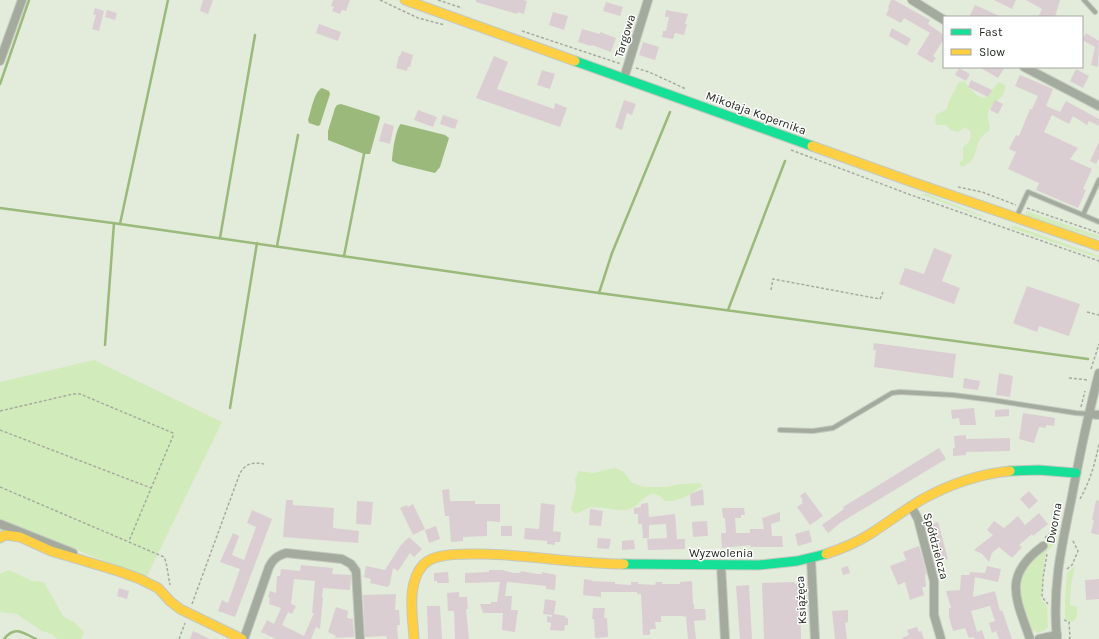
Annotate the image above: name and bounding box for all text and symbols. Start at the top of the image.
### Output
street label: Targowa [612,13,638,59]
legend [943,16,1083,68]
text: Fast [979,25,1003,39]
text: Slow [979,45,1005,59]
street label: Mikołaja Kopernika [704,88,808,138]
street label: Dworna [1043,501,1065,545]
street label: Spółdzielcza [920,511,952,581]
street label: Wyzwolenia [689,546,753,560]
street label: Książęca [793,575,809,625]

